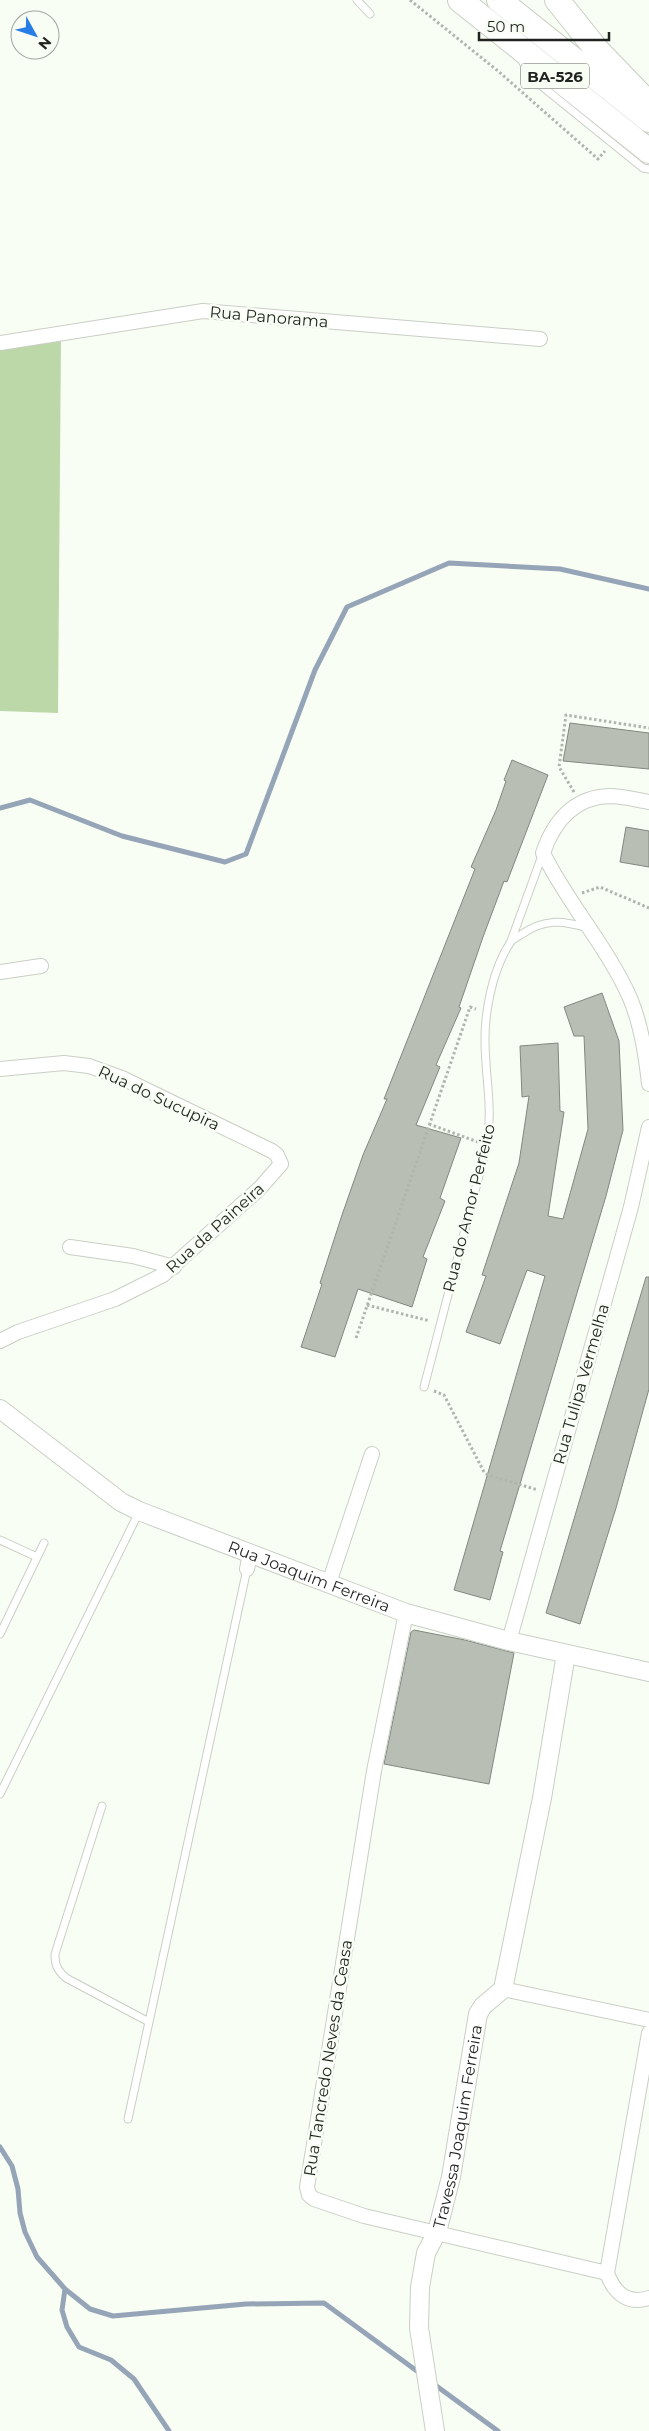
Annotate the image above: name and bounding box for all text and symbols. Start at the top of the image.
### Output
north arrow [10,10,60,60]
scale bar [479,10,609,42]
text: 50 m [487,17,525,36]
text: N [34,33,55,53]
road number: BA-526 [521,64,589,88]
street label: Rua Panorama [209,302,329,332]
street label: Rua do Sucupira [95,1062,223,1134]
street label: Rua do Amor Perfeito [439,1122,499,1294]
street label: Rua da Paineira [162,1179,268,1277]
street label: Rua Tulipa Vermelha [549,1302,613,1466]
street label: Rua Joaquim Ferreira [226,1537,393,1616]
street label: Rua Tancredo Neves da Ceasa [300,1938,356,2178]
street label: Travessa Joaquim Ferreira [429,2023,486,2231]

